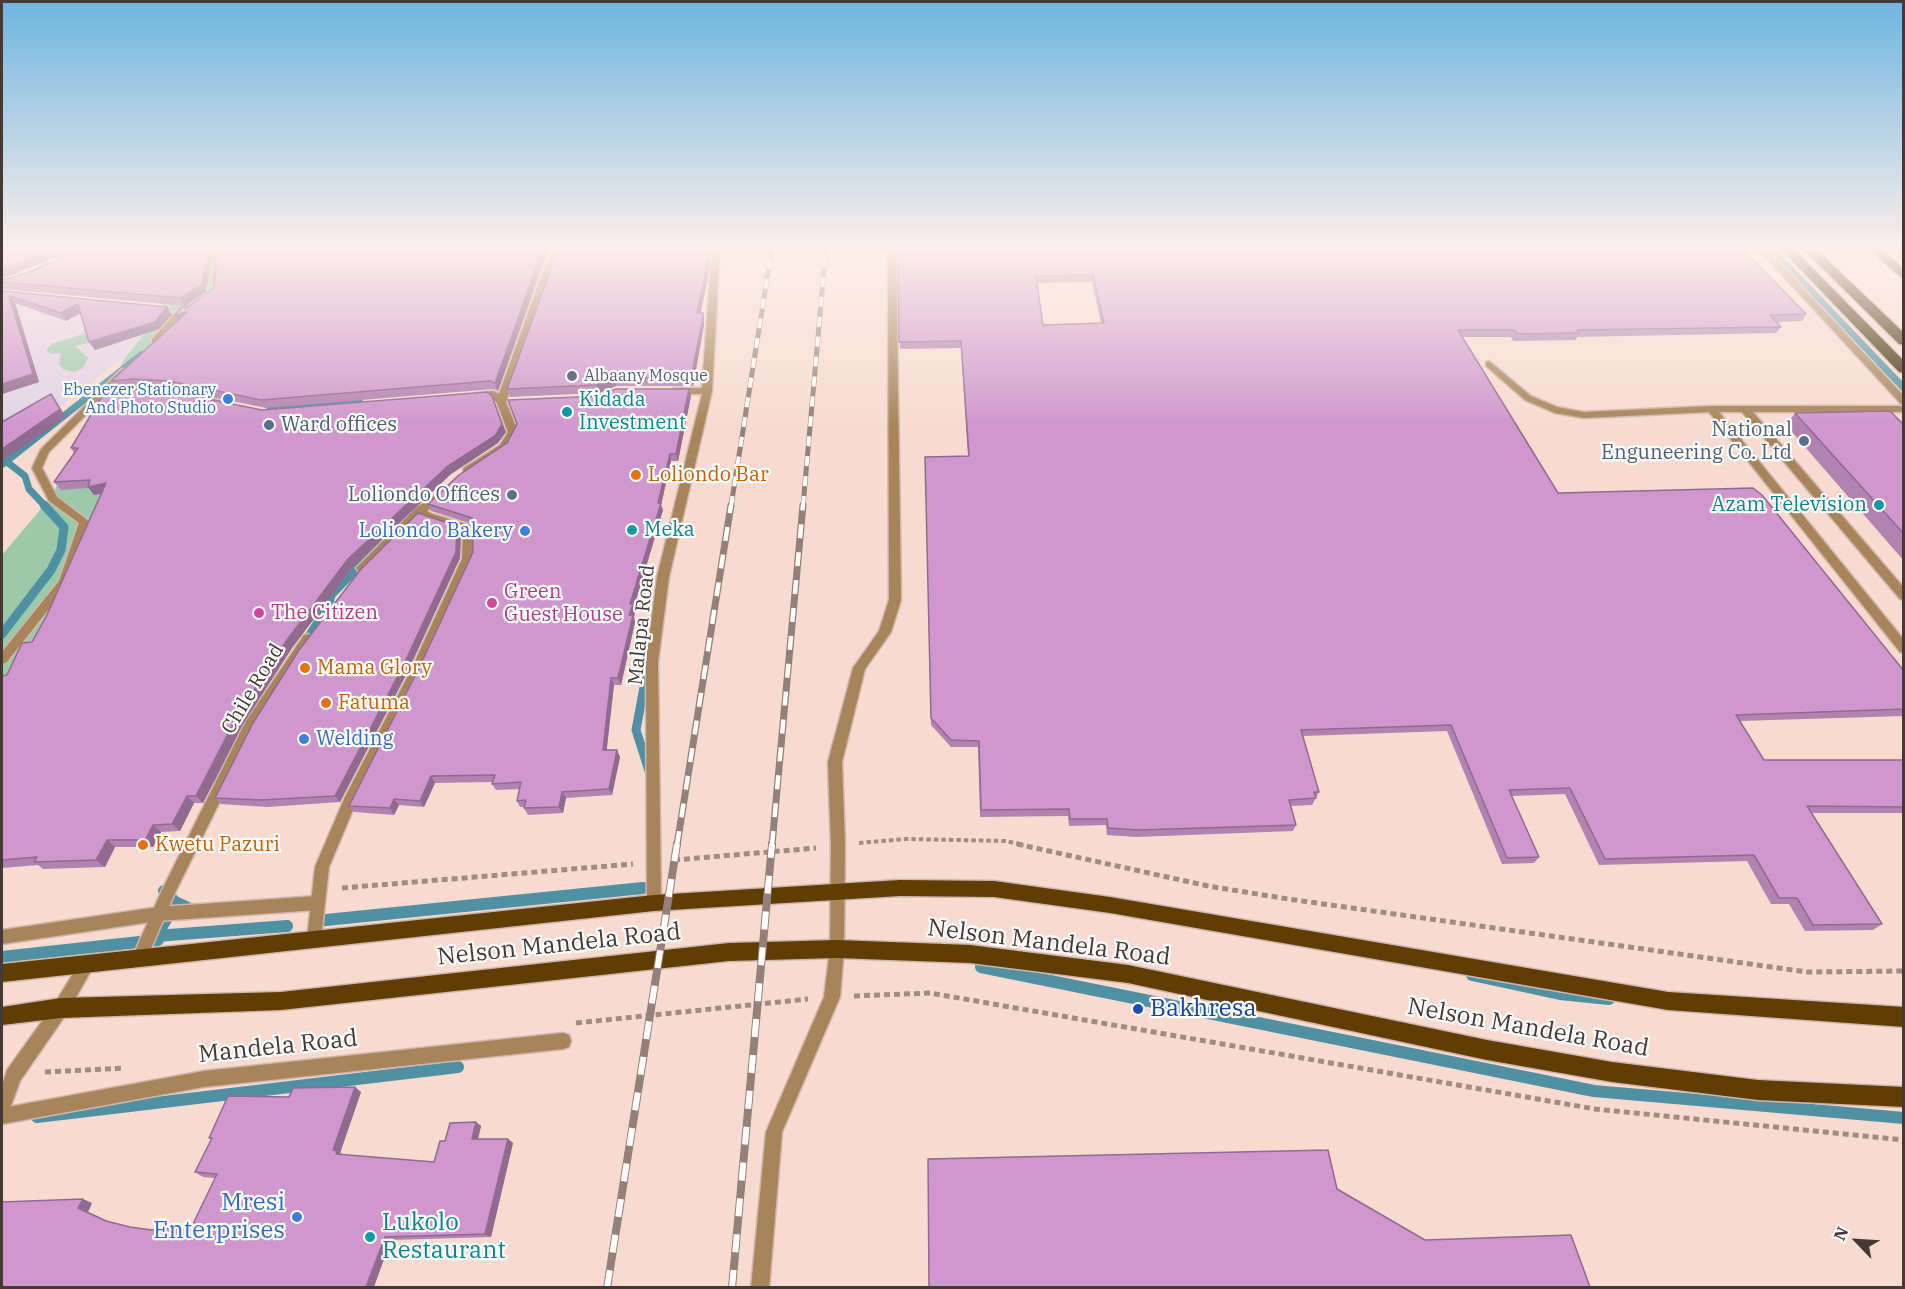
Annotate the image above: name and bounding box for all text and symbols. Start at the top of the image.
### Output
place label: Albaany Mosque [584,366,708,386]
marker: Albaany Mosque [565,369,579,383]
place label: Ebenezer Stationary And Photo Studio [63,380,216,418]
place label: Kidada Investment [579,388,686,435]
marker: Ebenezer Stationary And Photo Studio [221,392,235,406]
marker: Kidada Investment [560,405,574,419]
place label: Ward offices [281,413,397,437]
marker: Ward offices [262,418,276,432]
place label: National Enguneering Co. Ltd [1601,418,1792,465]
marker: National Enguneering Co. Ltd [1797,434,1811,448]
place label: Loliondo Bar [648,463,769,487]
marker: Loliondo Bar [629,468,643,482]
place label: Loliondo Offices [348,483,500,507]
marker: Loliondo Offices [505,488,519,502]
place label: Azam Television [1712,493,1867,517]
marker: Azam Television [1872,498,1886,512]
place label: Meka [644,518,695,542]
place label: Loliondo Bakery [359,519,513,543]
marker: Meka [625,523,639,537]
marker: Loliondo Bakery [518,524,532,538]
street label: Malapa Road [624,564,660,686]
place label: Green Guest House [504,580,623,627]
marker: Green Guest House [485,596,499,610]
place label: The Citizen [271,601,378,625]
marker: The Citizen [252,606,266,620]
street label: Chile Road [217,640,289,738]
place label: Mama Glory [317,656,432,680]
marker: Mama Glory [298,661,312,675]
place label: Fatuma [338,691,410,715]
marker: Fatuma [319,696,333,710]
place label: Welding [316,727,393,751]
marker: Welding [297,732,311,746]
place label: Kwetu Pazuri [155,833,280,857]
marker: Kwetu Pazuri [136,838,150,852]
street label: Nelson Mandela Road [926,914,1172,972]
street label: Nelson Mandela Road [436,918,682,972]
street label: Nelson Mandela Road [1405,993,1651,1063]
place label: Bakhresa [1150,995,1256,1023]
marker: Bakhresa [1131,1002,1145,1016]
street label: Mandela Road [197,1024,359,1070]
place label: Mresi Enterprises [153,1189,285,1245]
place label: Lukolo Restaurant [382,1209,506,1265]
marker: Mresi Enterprises [290,1210,304,1224]
north arrow [1827,1211,1887,1271]
text: N [1829,1223,1852,1243]
marker: Lukolo Restaurant [363,1230,377,1244]

